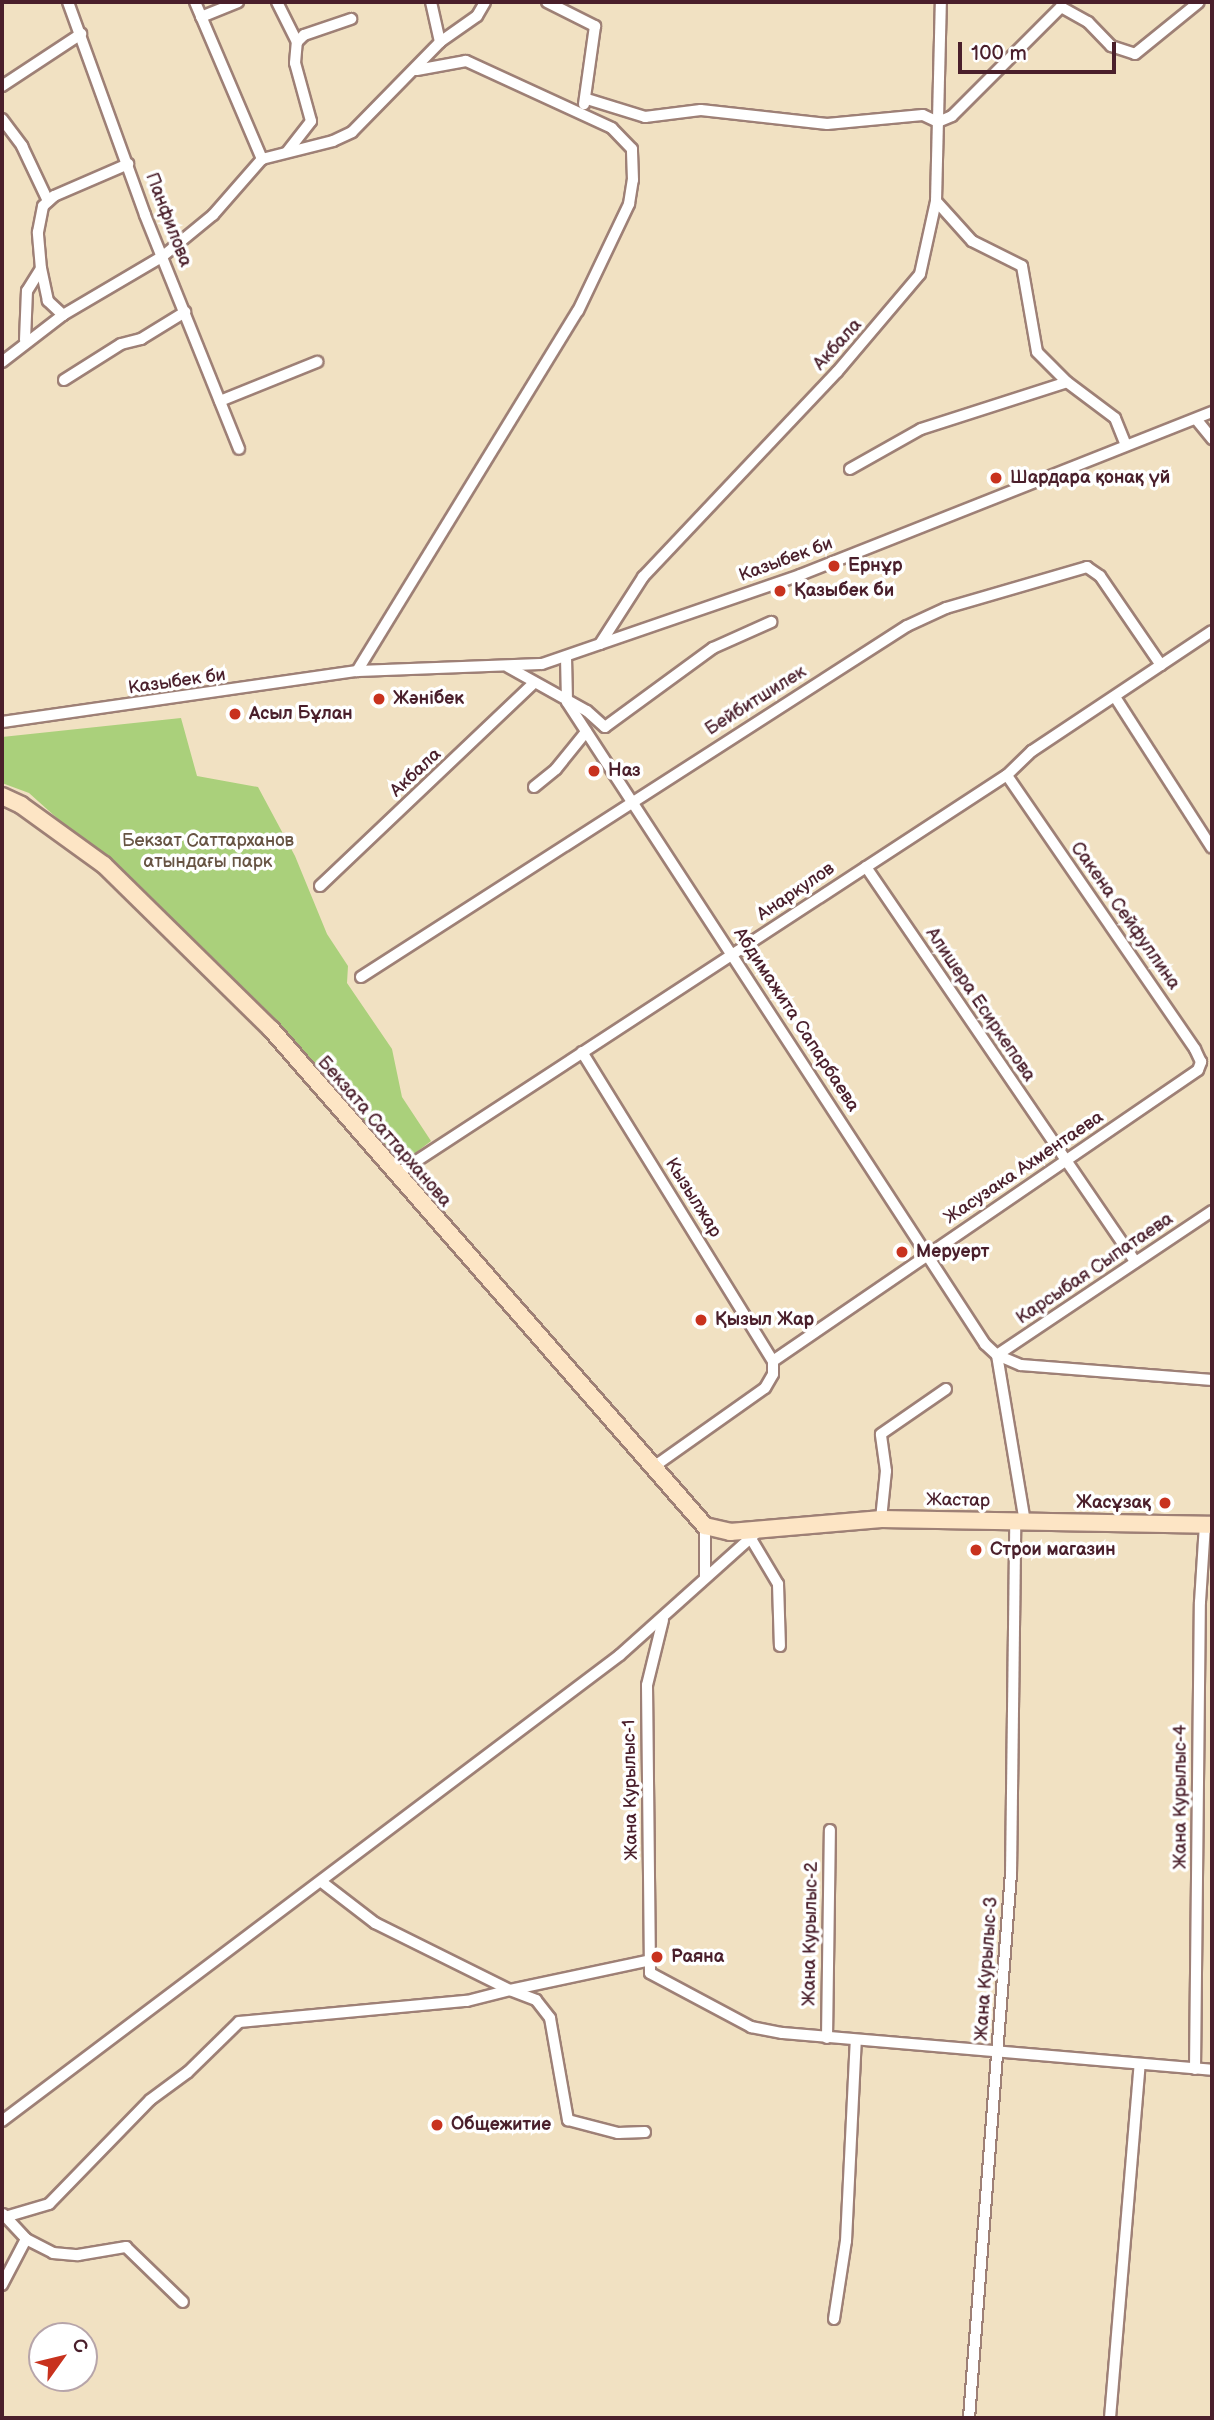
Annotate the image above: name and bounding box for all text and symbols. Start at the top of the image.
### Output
scale bar [962,28,1120,72]
text: 100 m [971,41,1027,66]
street label: Панфилова [140,170,196,270]
street label: Акбала [809,315,867,375]
place label: Шардара қонақ үй [1010,467,1170,489]
marker: Шардара қонақ үй [988,470,1004,486]
street label: Казыбек би [736,533,836,587]
place label: Ернұр [848,555,903,577]
marker: Ернұр [826,558,842,574]
place label: Қазыбек би [794,580,894,602]
marker: Қазыбек би [772,583,788,599]
street label: Бейбитшилек [702,661,810,741]
street label: Казыбек би [127,664,227,700]
place label: Жәнібек [393,688,464,710]
marker: Жәнібек [371,691,387,707]
place label: Асыл Бұлан [249,703,352,725]
marker: Асыл Бұлан [227,706,243,722]
street label: Акбала [386,744,446,802]
place label: Наз [608,760,641,782]
marker: Наз [586,763,602,779]
park label: Бекзат Саттарханов атындағы парк [122,831,294,874]
street label: Сакена Сейфуллина [1066,838,1184,994]
street label: Анаркулов [753,858,839,926]
street label: Абдимажита Сапарбаева [728,924,864,1116]
street label: Алишера Есиркепова [920,924,1040,1086]
street label: Бекзата Саттарханова [313,1052,455,1212]
street label: Жасузака Ахментаева [940,1107,1108,1229]
street label: Кызылжар [660,1154,726,1242]
street label: Карсыбая Сыпатаева [1013,1208,1177,1330]
place label: Меруерт [916,1241,989,1263]
marker: Меруерт [894,1244,910,1260]
place label: Қызыл Жар [715,1309,814,1331]
marker: Қызыл Жар [693,1312,709,1328]
street label: Жастар [926,1490,990,1512]
place label: Жасұзақ [1076,1492,1151,1514]
marker: Жасұзақ [1157,1495,1173,1511]
place label: Строи магазин [990,1539,1115,1561]
marker: Строи магазин [968,1542,984,1558]
street label: Жана Курылыс-1 [619,1719,643,1861]
street label: Жана Курылыс-4 [1170,1725,1192,1869]
street label: Жана Курылыс-2 [799,1862,823,2006]
street label: Жана Курылыс-3 [971,1896,1003,2042]
place label: Раяна [671,1946,724,1968]
marker: Раяна [649,1949,665,1965]
place label: Общежитие [451,2114,551,2136]
marker: Общежитие [429,2117,445,2133]
north arrow [28,2322,98,2392]
text: С [66,2334,92,2358]

